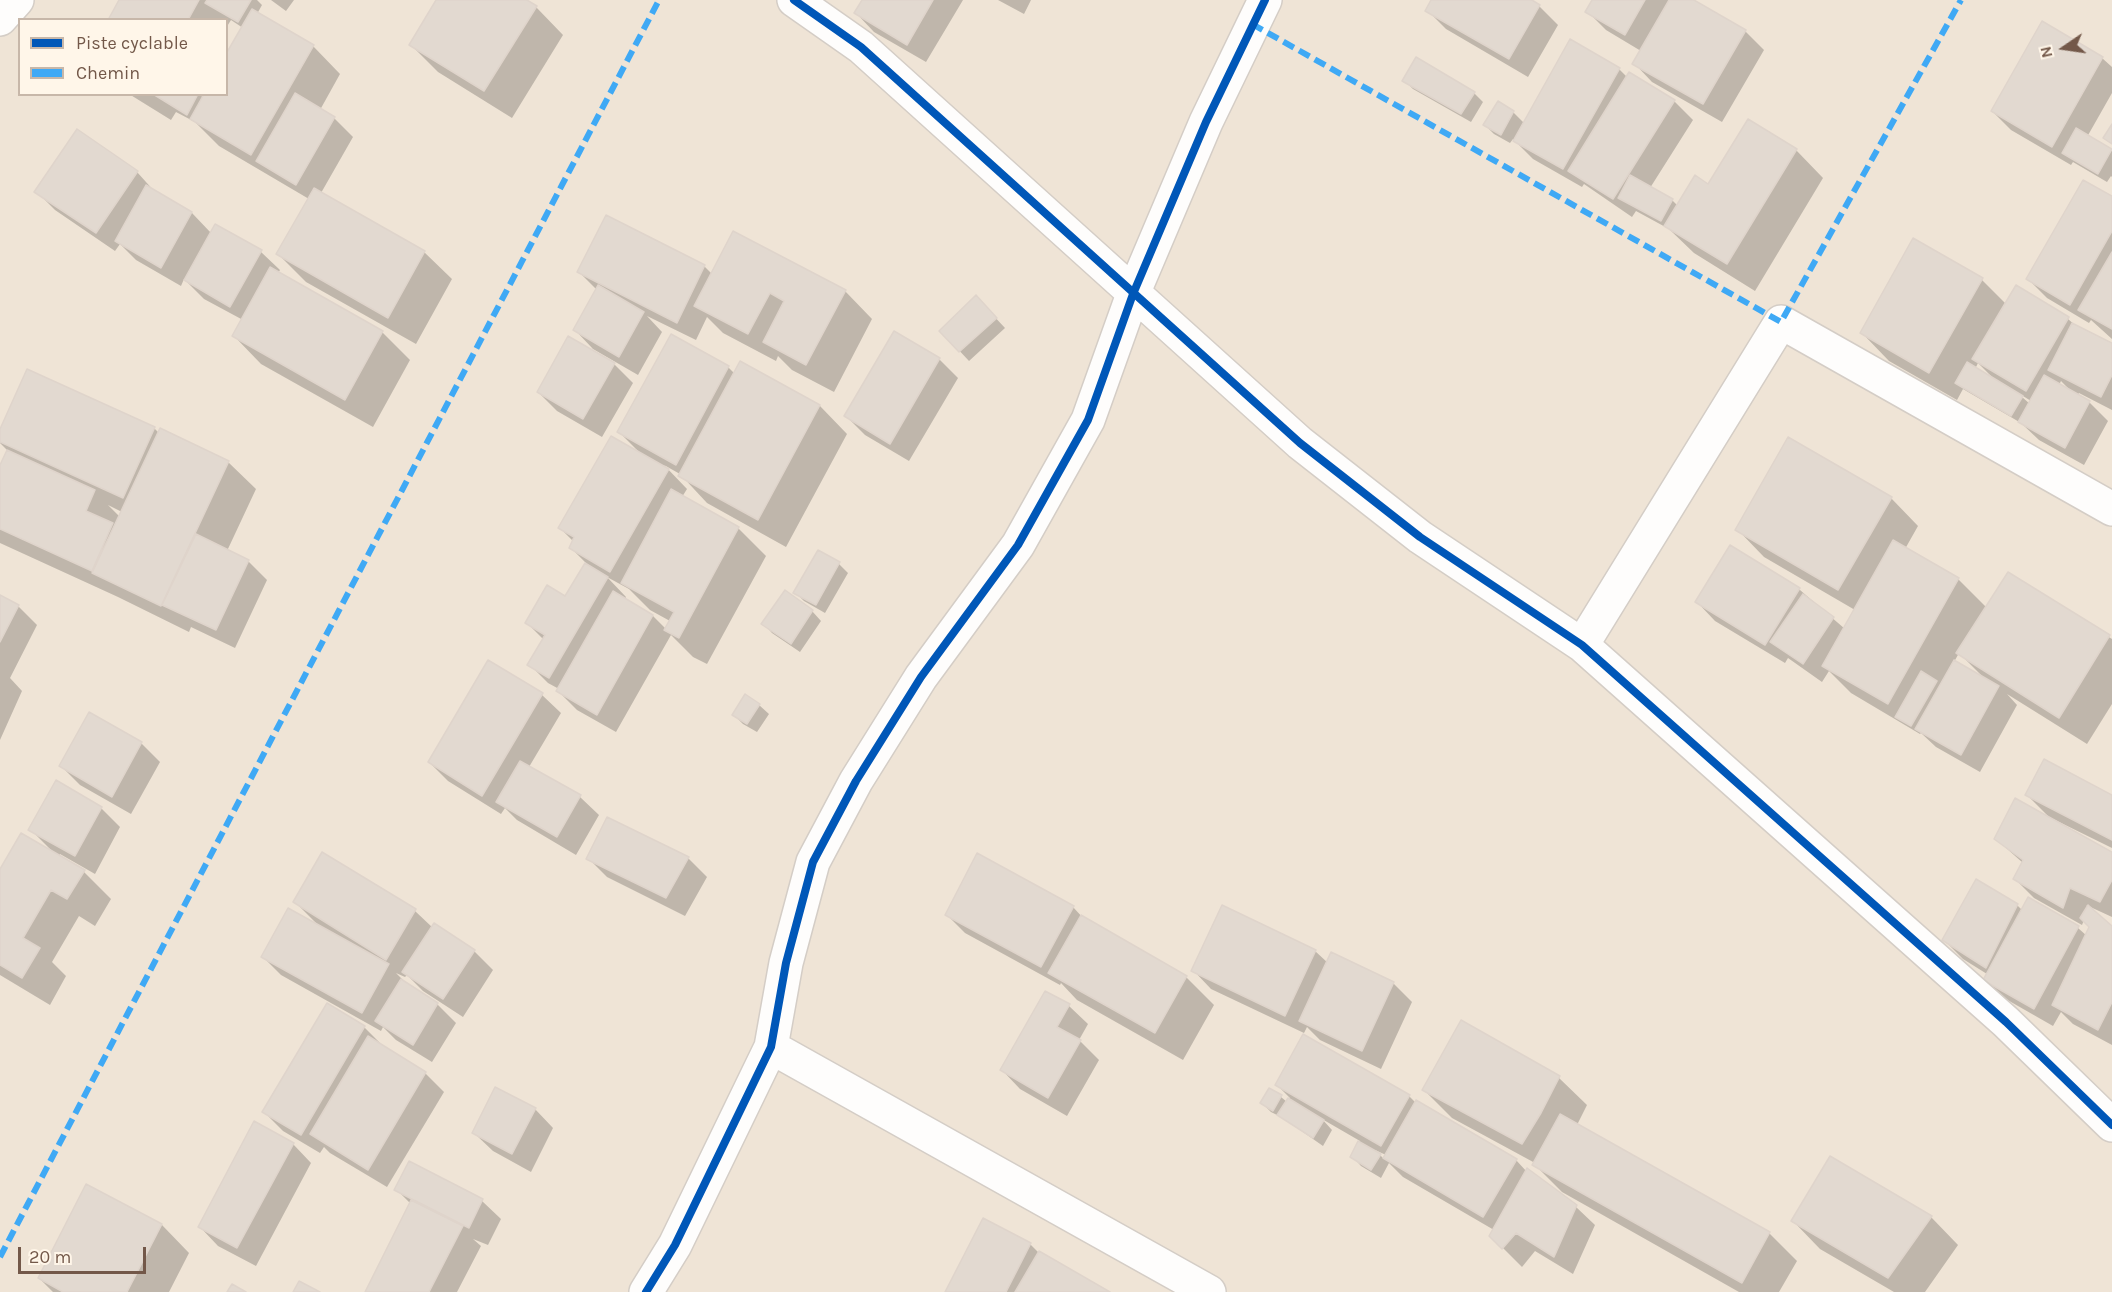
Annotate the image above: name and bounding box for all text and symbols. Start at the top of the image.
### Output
legend [18,18,228,96]
north arrow [2034,18,2094,78]
text: Piste cyclable [76,32,188,54]
text: N [2035,44,2057,60]
text: Chemin [76,62,140,84]
scale bar [21,1235,148,1273]
text: 20 m [29,1246,71,1268]

